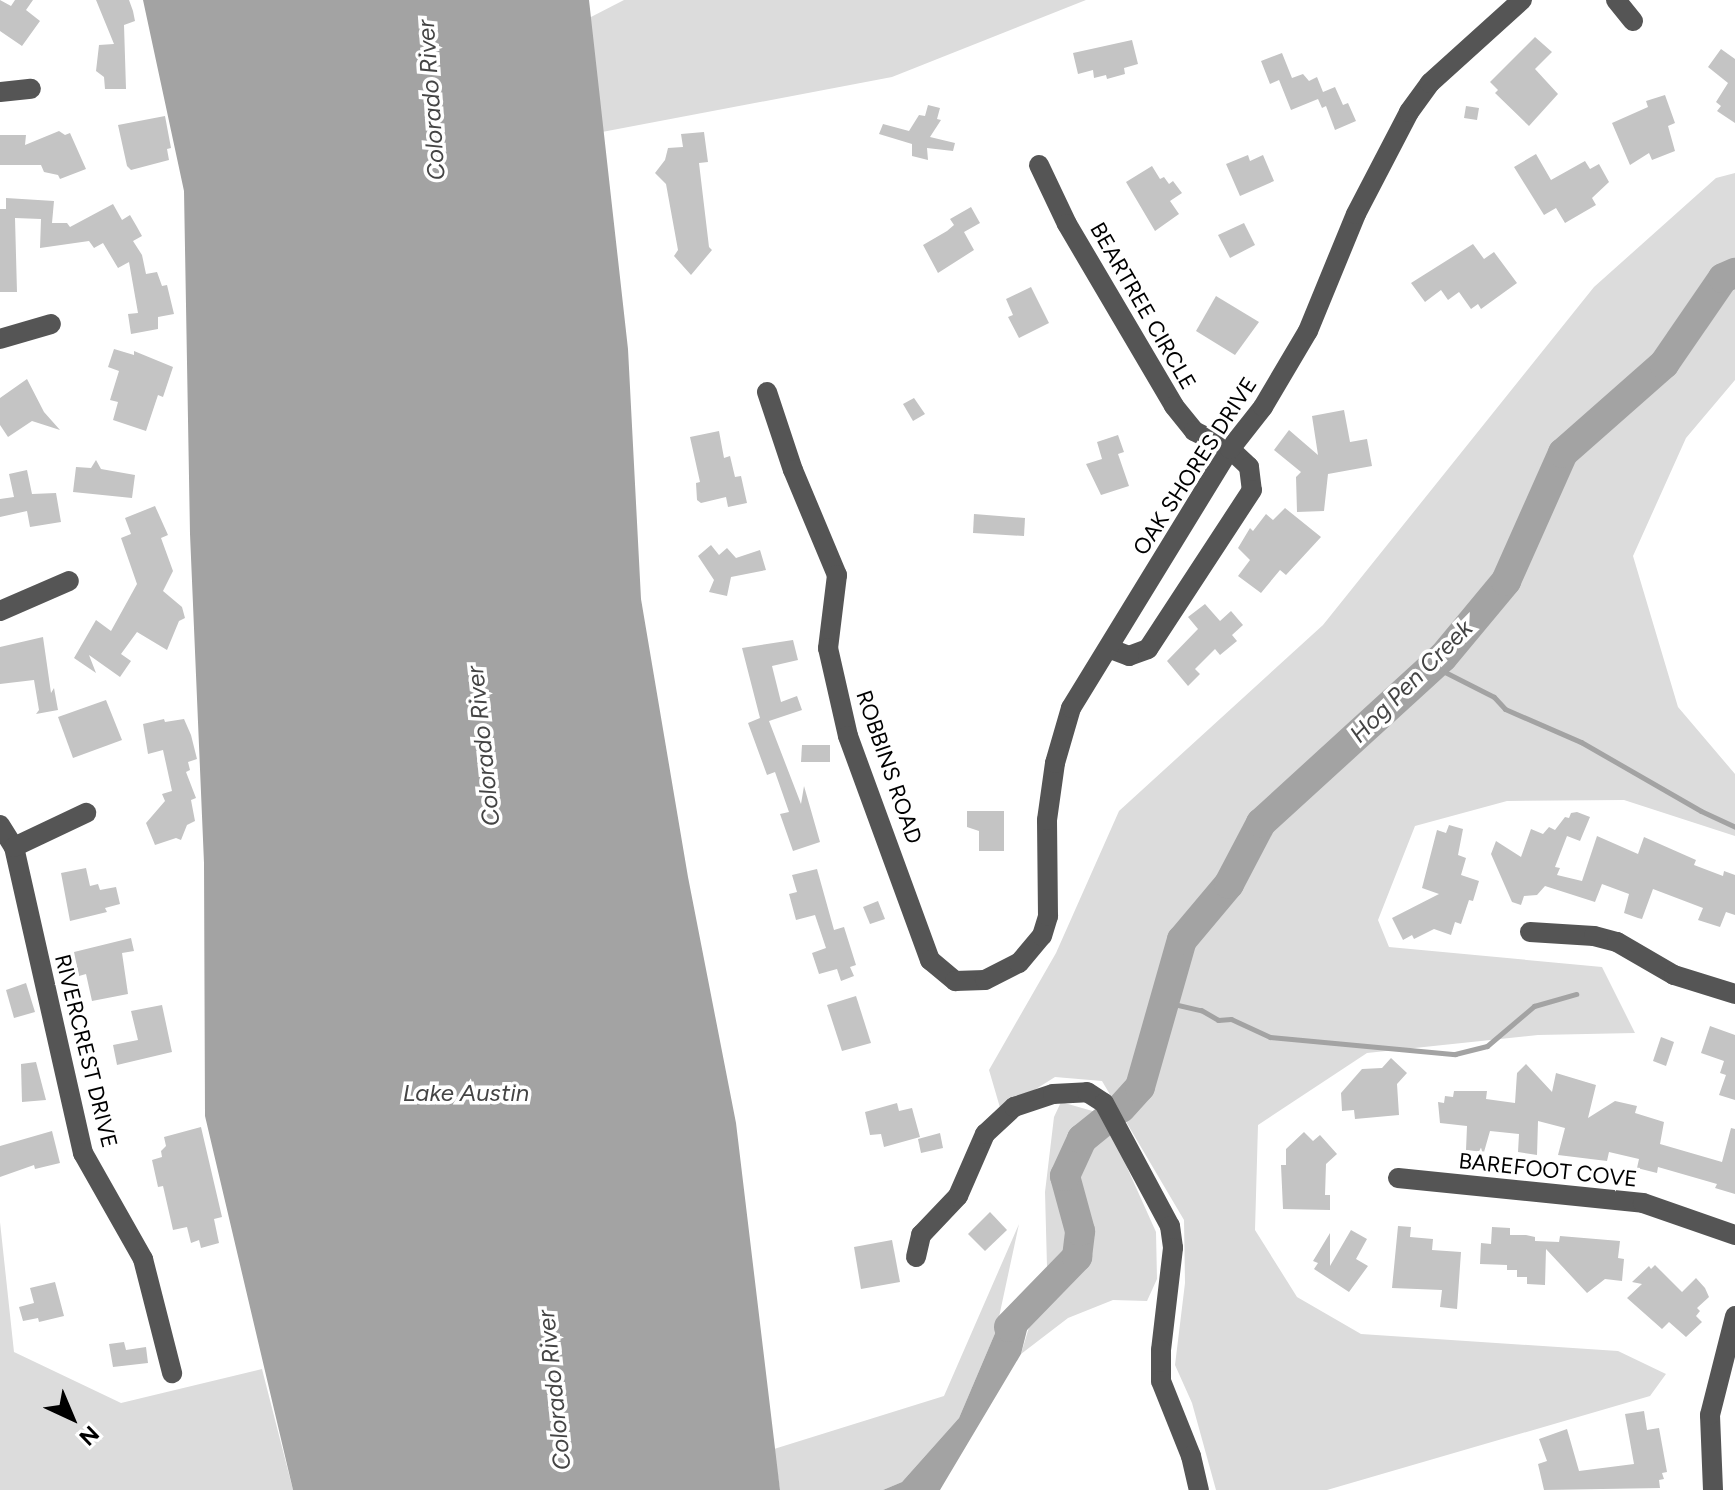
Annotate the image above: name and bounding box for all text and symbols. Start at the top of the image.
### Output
water label: Colorado River [411,19,451,181]
street label: BEARTREE CIRCLE [1084,218,1202,394]
street label: OAK SHORES DRIVE [1128,372,1262,560]
water label: Hog Pen Creek [1344,614,1478,748]
water label: Colorado River [460,664,506,828]
street label: ROBBINS ROAD [850,687,928,847]
street label: RIVERCREST DRIVE [49,951,123,1151]
water label: Lake Austin [403,1079,529,1107]
street label: BAREFOOT COVE [1457,1147,1639,1193]
water label: Colorado River [531,1308,577,1472]
north arrow [32,1378,112,1458]
text: N [74,1420,105,1451]

